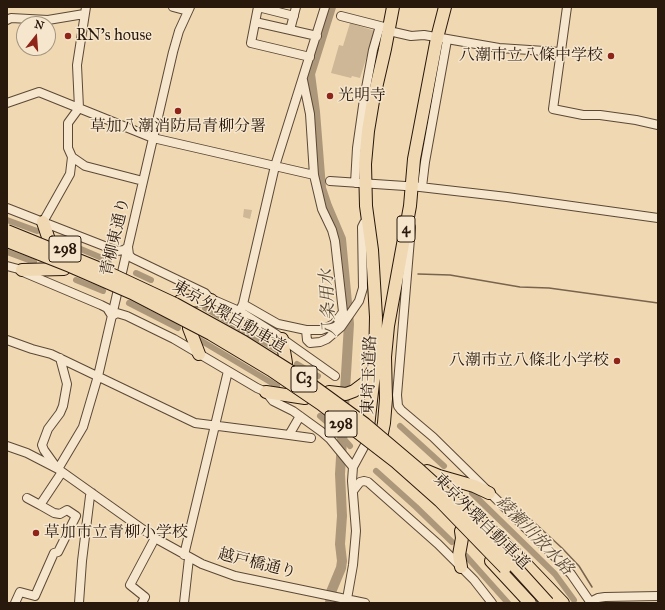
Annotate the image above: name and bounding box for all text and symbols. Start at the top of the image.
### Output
north arrow [16,16,56,56]
text: N [33,17,46,33]
place label: RN's house [76,26,152,46]
marker: RN's house [63,31,73,41]
place label: 八潮市立八條中学校 [459,46,603,66]
marker: 八潮市立八條中学校 [606,51,616,61]
place label: 光明寺 [338,86,386,106]
marker: 光明寺 [325,91,335,101]
marker: 草加八潮消防局青柳分署 [173,106,183,116]
place label: 草加八潮消防局青柳分署 [90,117,266,137]
street label: 青柳東通り [98,196,134,278]
road number: 4 [397,216,415,242]
road number: 298 [49,236,81,262]
water label: 八条用水 [317,269,341,337]
street label: 東京外環自動車道 [169,277,289,357]
street label: 東埼玉道路 [359,335,381,415]
place label: 八潮市立八條北小学校 [449,351,609,371]
marker: 八潮市立八條北小学校 [612,356,622,366]
road number: C3 [291,366,317,392]
road number: 298 [325,411,357,437]
street label: 東京外環自動車道 [429,470,533,574]
water label: 綾瀬川放水路 [491,492,577,580]
place label: 草加市立青柳小学校 [44,523,188,543]
marker: 草加市立青柳小学校 [31,528,41,538]
street label: 越戸橋通り [216,545,298,583]

